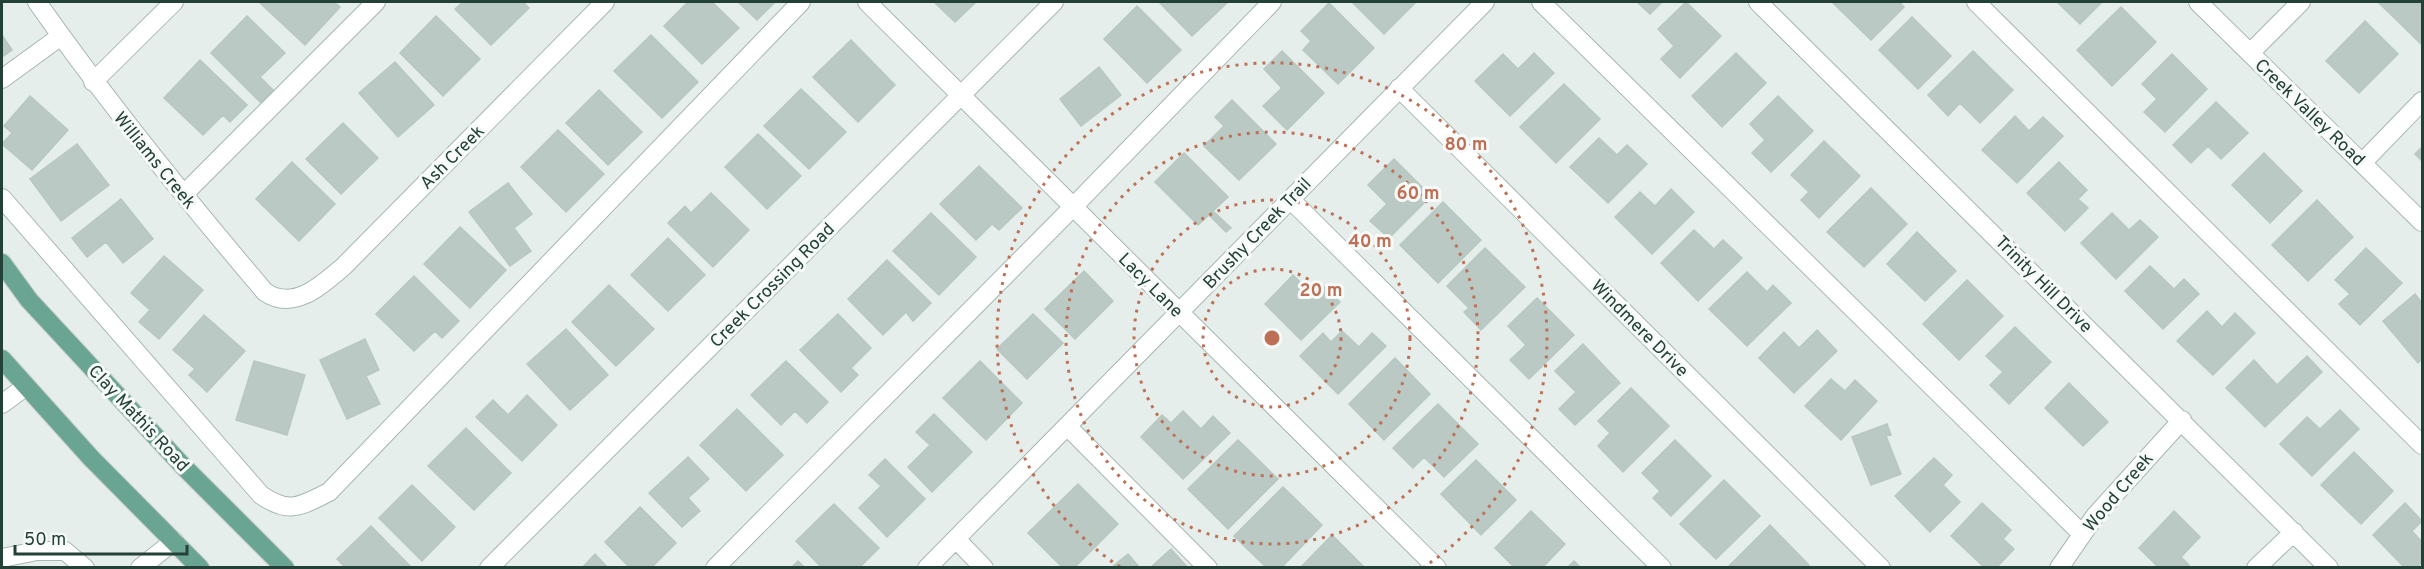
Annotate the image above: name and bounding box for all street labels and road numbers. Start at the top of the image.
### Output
street label: Creek Valley Road [2249,54,2369,172]
street label: Williams Creek [108,108,200,214]
street label: Ash Creek [416,121,490,195]
street label: Brushy Creek Trail [1199,173,1317,295]
street label: Creek Crossing Road [706,219,840,353]
street label: Trinity Hill Drive [1989,231,2097,339]
street label: Lacy Lane [1113,249,1187,323]
street label: Windmere Drive [1585,275,1693,383]
street label: Clay Mathis Road [82,361,193,477]
street label: Wood Creek [2079,448,2159,538]

